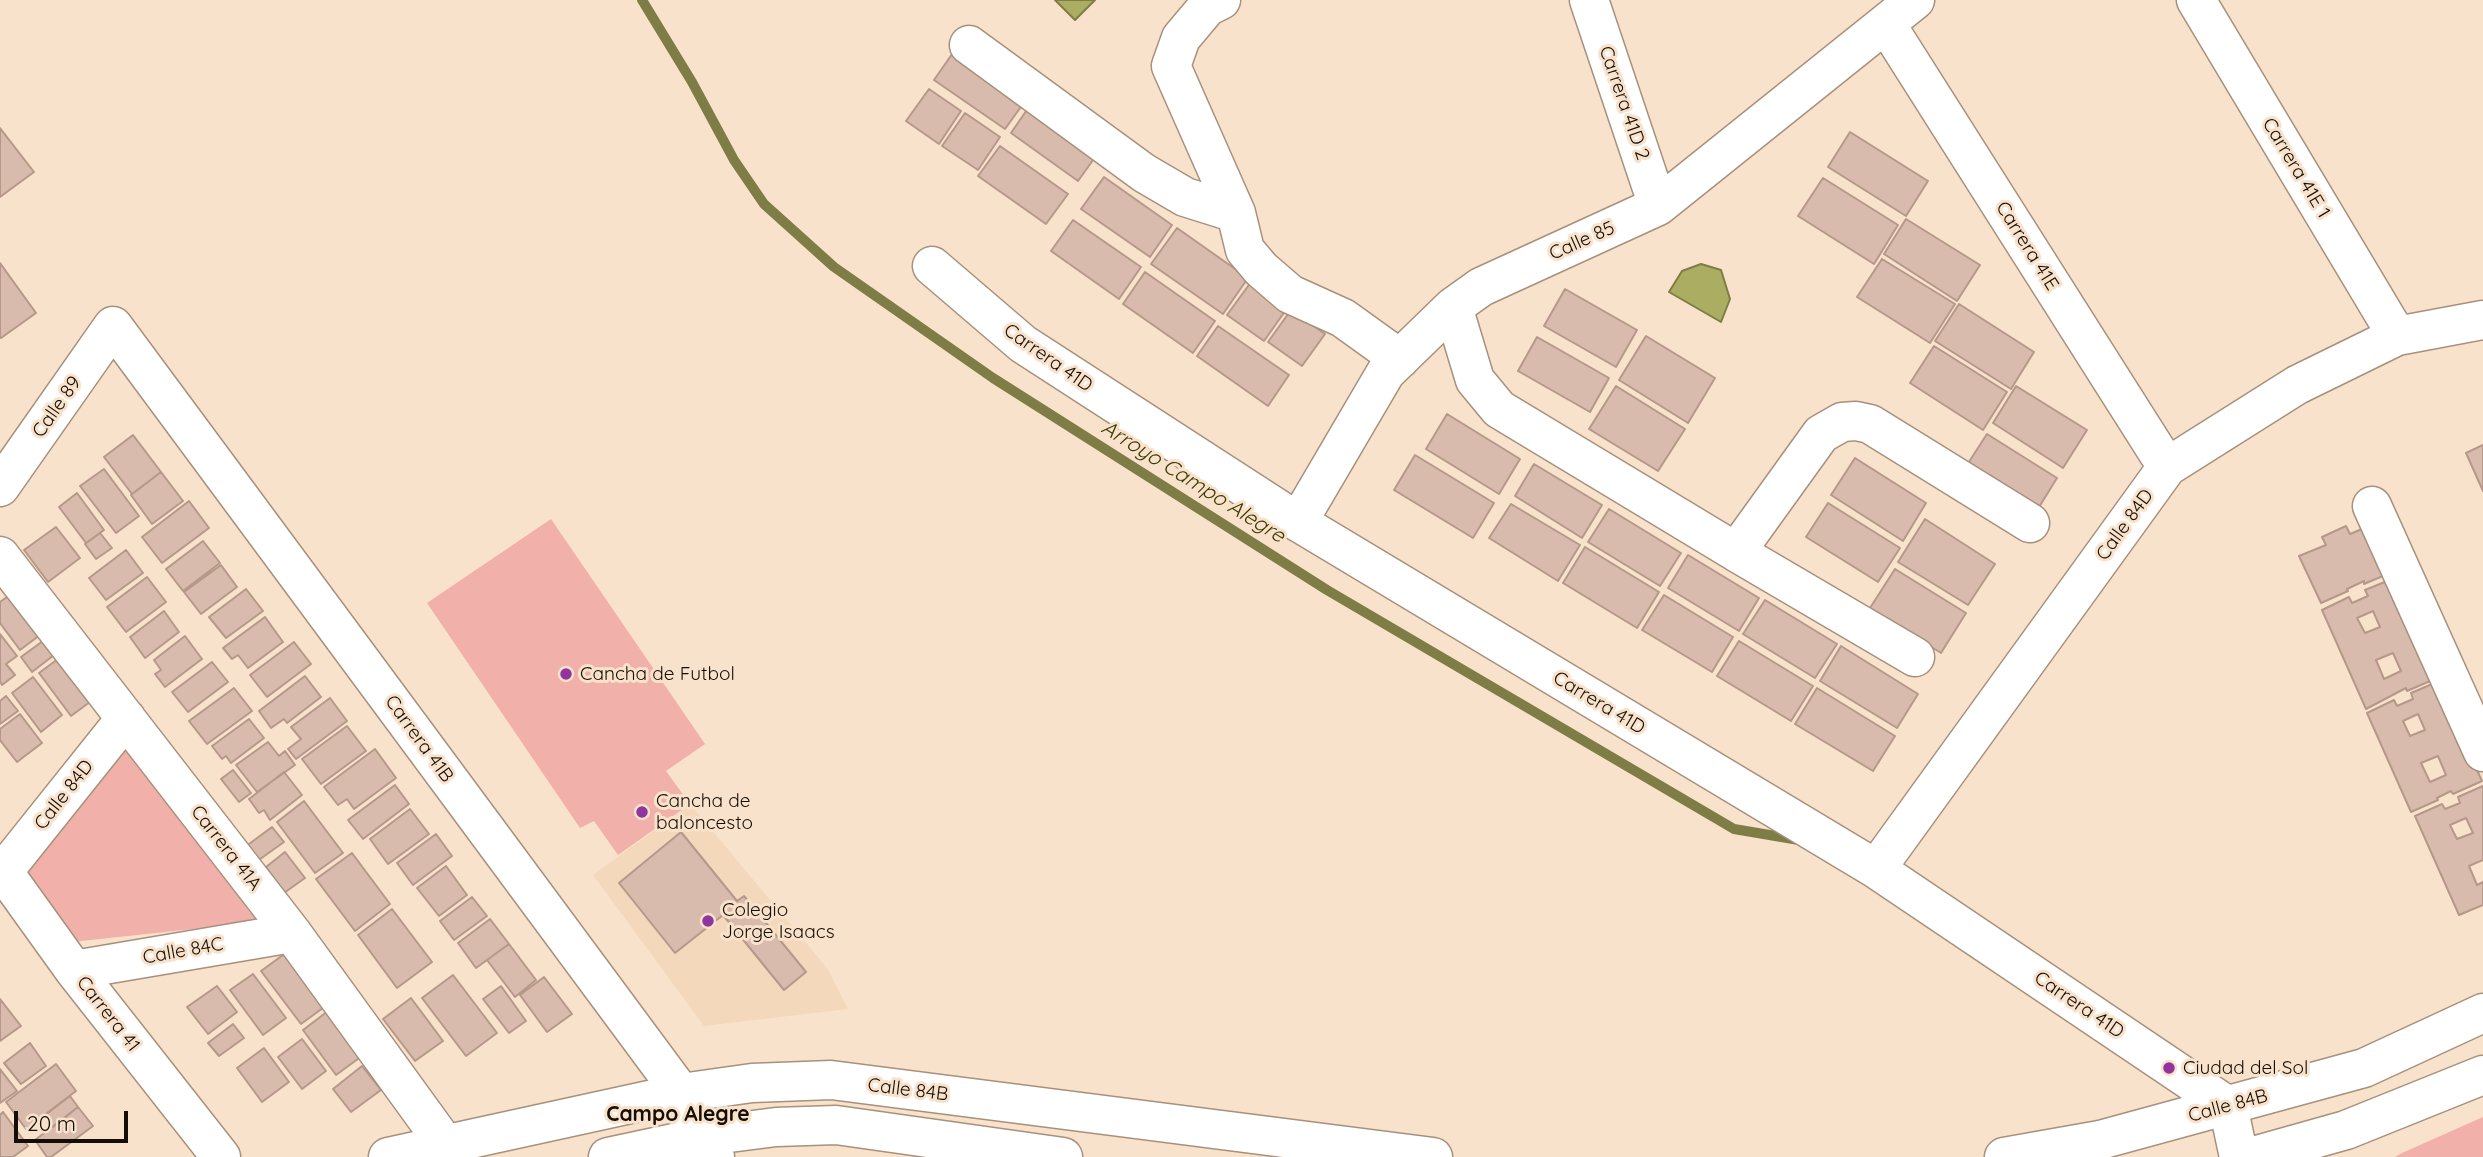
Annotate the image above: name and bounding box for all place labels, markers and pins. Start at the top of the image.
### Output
place label: Cancha de Futbol [580,663,735,685]
marker: Cancha de Futbol [558,666,574,682]
place label: Cancha de baloncesto [656,790,753,834]
marker: Cancha de baloncesto [634,804,650,820]
place label: Colegio Jorge Isaacs [722,899,835,943]
marker: Colegio Jorge Isaacs [700,913,716,929]
place label: Ciudad del Sol [2183,1057,2308,1079]
marker: Ciudad del Sol [2161,1060,2177,1076]

